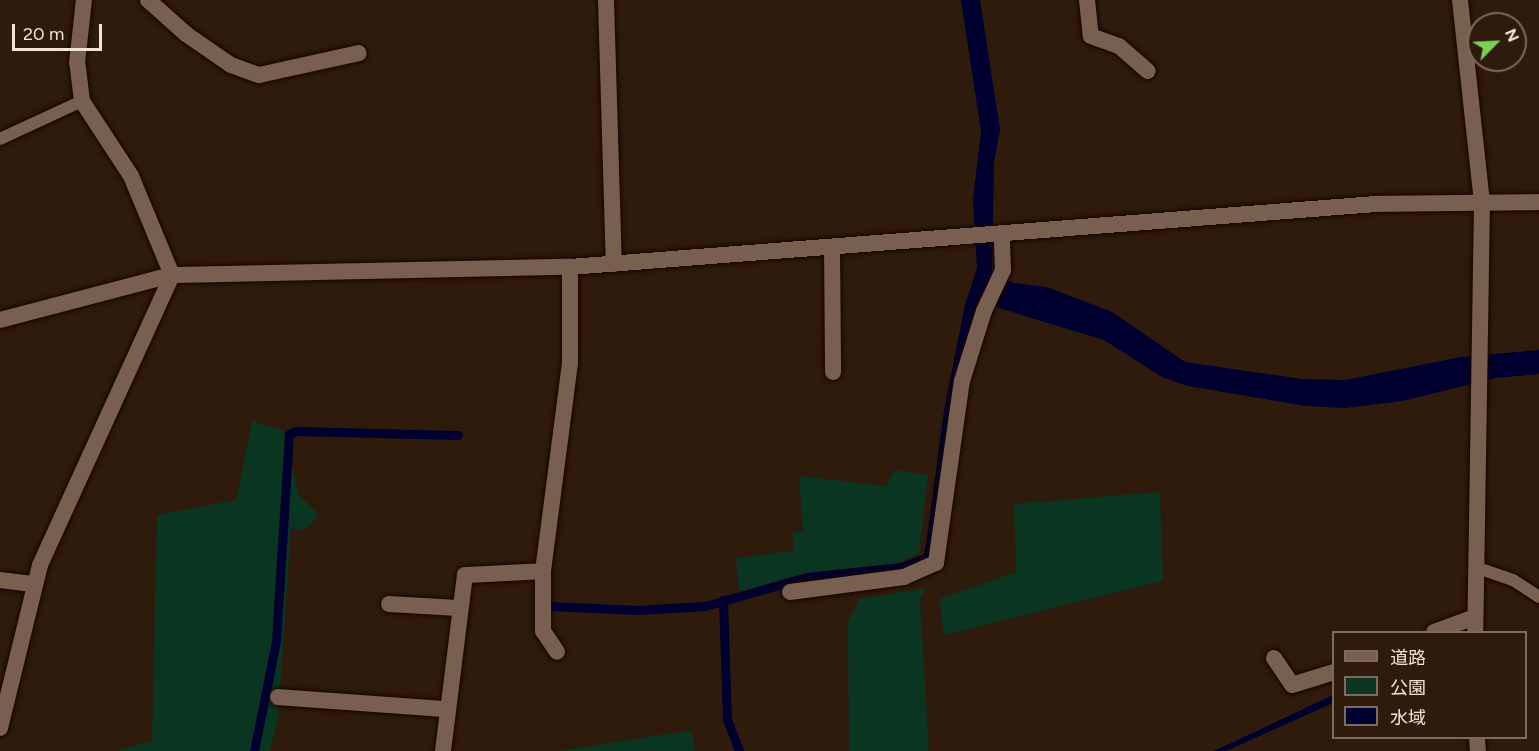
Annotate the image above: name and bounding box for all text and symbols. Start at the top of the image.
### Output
scale bar [15,12,105,50]
north arrow [1467,12,1527,72]
text: 20 m [23,23,64,45]
text: N [1501,26,1523,45]
legend [1332,631,1527,739]
text: 道路 [1390,647,1426,669]
text: 公園 [1390,677,1426,699]
text: 水域 [1390,707,1426,729]

